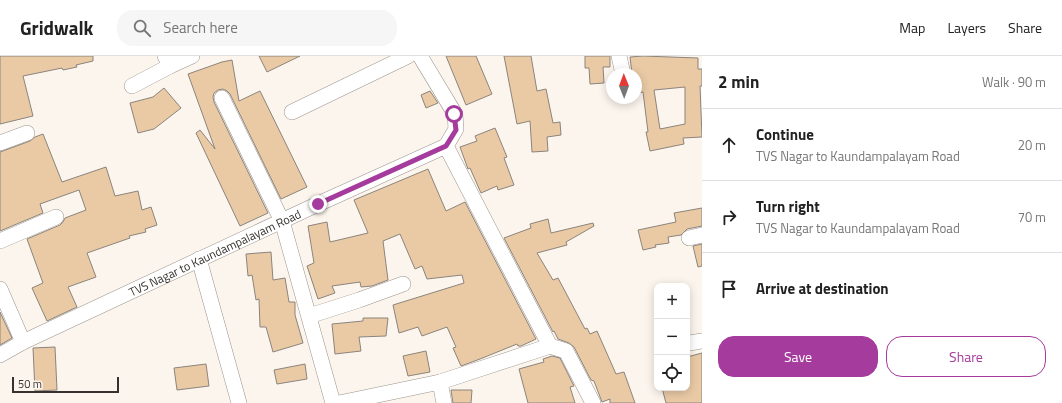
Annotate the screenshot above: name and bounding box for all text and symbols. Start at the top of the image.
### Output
search box [117,10,397,46]
text: Gridwalk [20,13,93,42]
text: Search here [163,16,238,39]
icon: search [131,17,153,39]
text: Map [899,17,925,38]
text: Layers [947,17,986,38]
text: Share [1008,17,1042,38]
north arrow [606,68,642,104]
text: 2 min [718,69,759,95]
text: Walk · 90 m [982,72,1046,92]
route start [445,105,463,123]
text: Continue [756,123,814,146]
icon: ahead [718,134,740,156]
text: 20 m [1018,135,1046,155]
text: TVS Nagar to Kaundampalayam Road [756,146,960,166]
route end [309,195,327,213]
text: Turn right [756,195,820,218]
street label: TVS Nagar to Kaundampalayam Road [125,204,304,301]
icon: right [718,206,740,228]
text: 70 m [1018,207,1046,227]
text: TVS Nagar to Kaundampalayam Road [756,218,960,238]
text: Arrive at destination [756,277,889,300]
icon: arrive [718,278,740,300]
map controls [654,283,690,391]
button: + [654,283,690,319]
button: − [654,319,690,355]
button: Save [718,336,878,377]
button: Share [886,336,1046,377]
button: locate [654,355,690,391]
scale bar [12,375,119,394]
text: 50 m [18,376,42,392]

